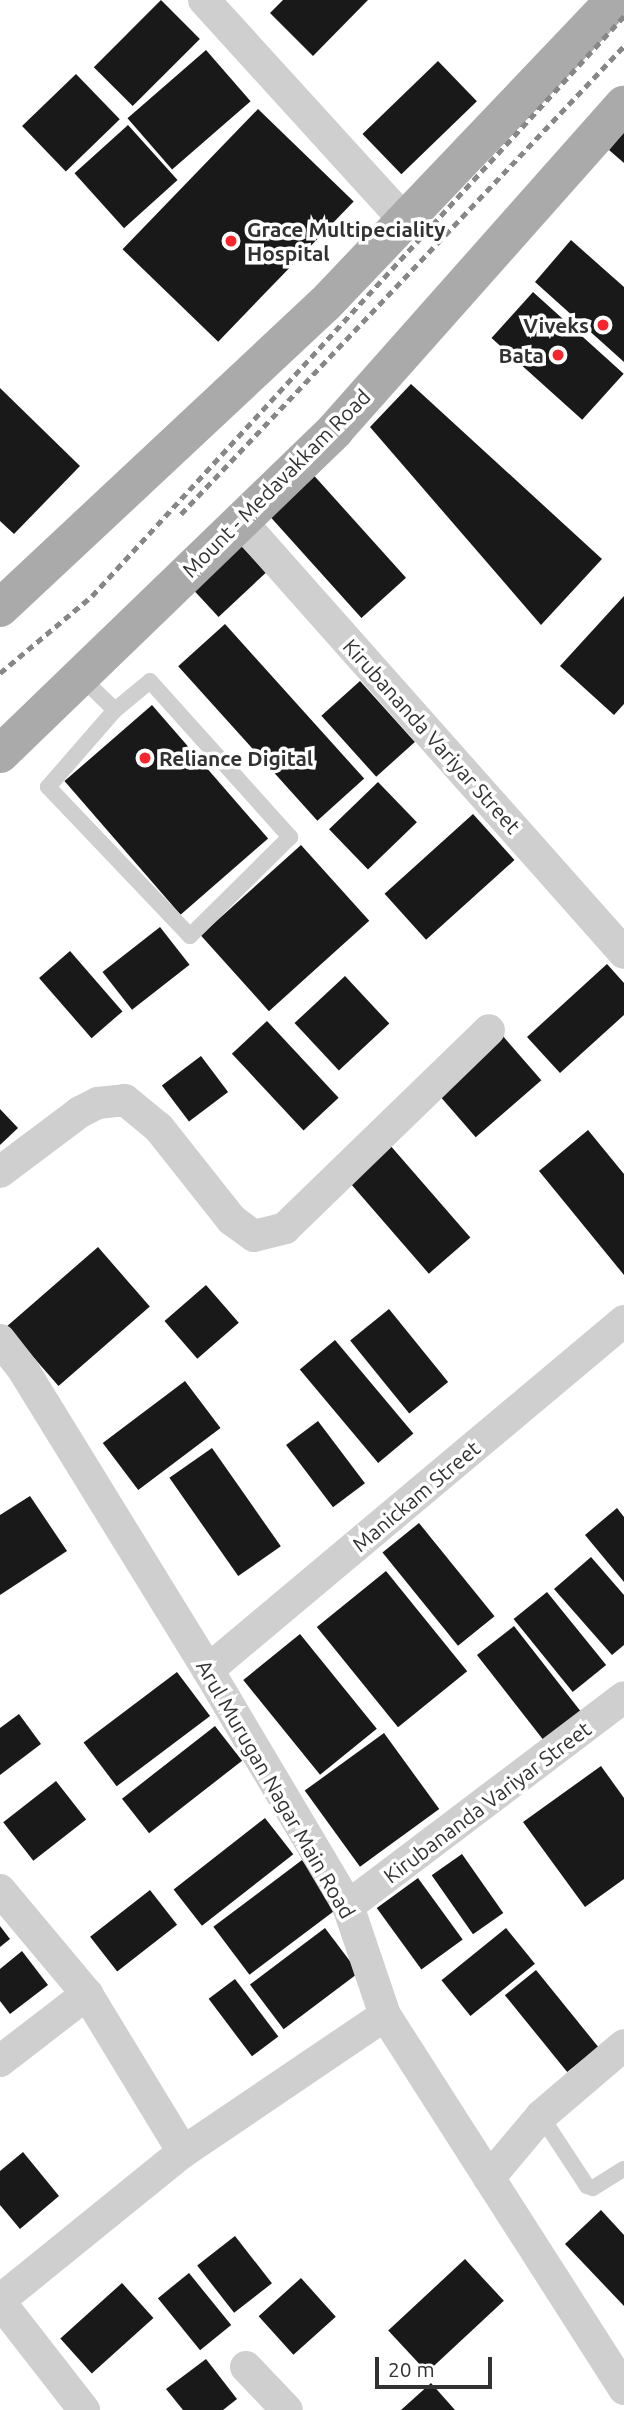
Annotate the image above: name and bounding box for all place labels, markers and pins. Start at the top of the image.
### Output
place label: Grace Multipeciality Hospital [247,216,445,266]
marker: Grace Multipeciality Hospital [221,231,241,251]
place label: Viveks [523,312,589,338]
marker: Viveks [595,317,611,333]
place label: Bata [499,342,544,368]
marker: Bata [550,347,566,363]
place label: Reliance Digital [159,745,313,771]
marker: Reliance Digital [137,750,153,766]

